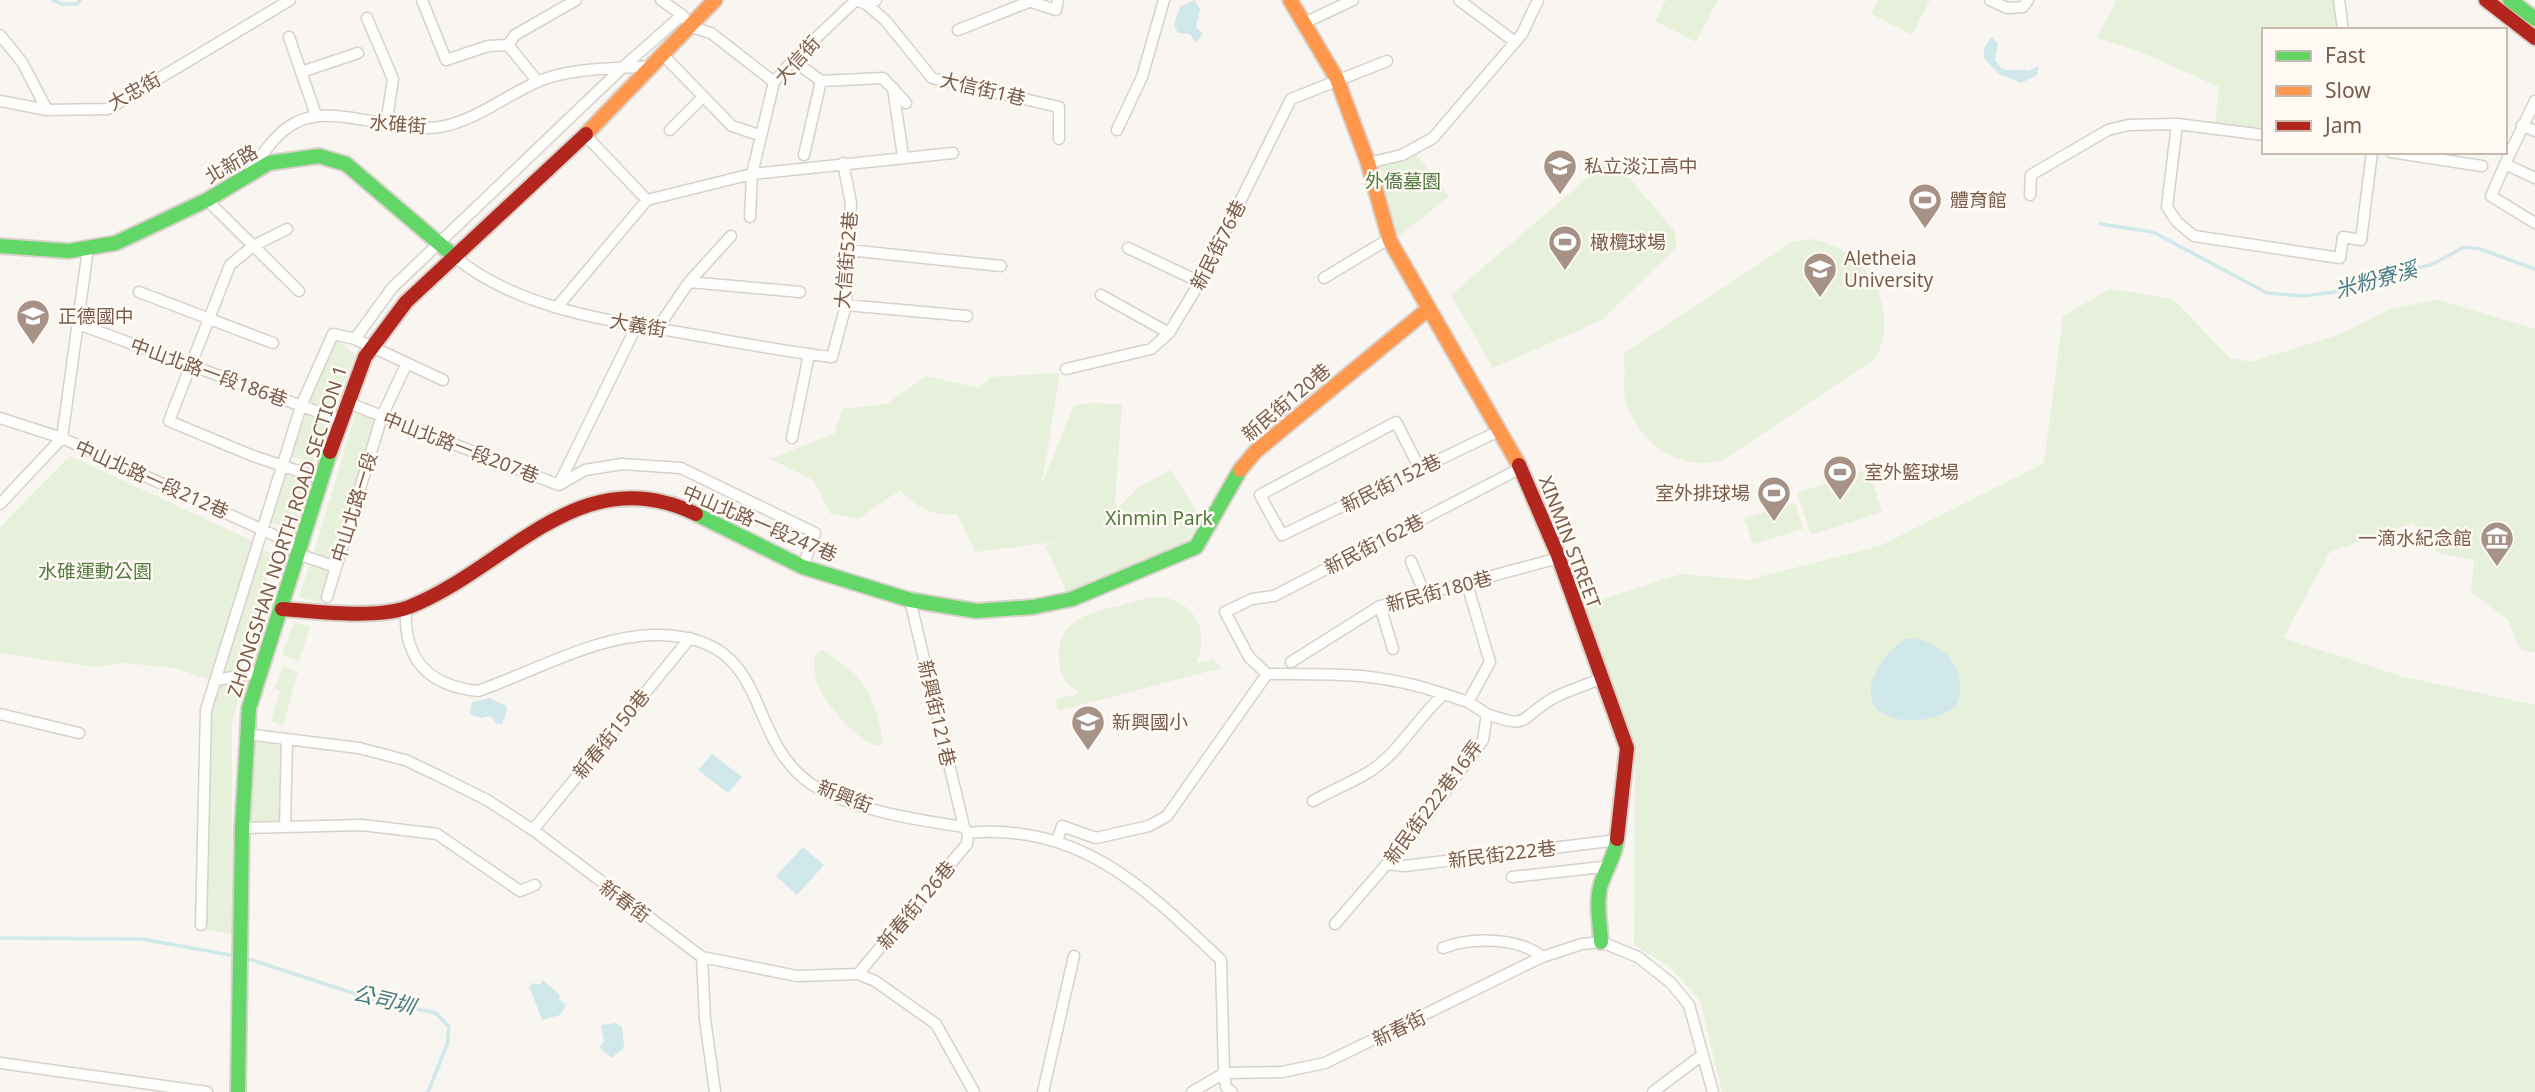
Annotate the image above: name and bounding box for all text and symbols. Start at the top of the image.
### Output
legend [2262,28,2507,154]
street label: 大信街 [768,30,826,90]
text: Fast [2325,41,2366,69]
street label: 大忠街 [103,66,165,116]
street label: 大信街1巷 [938,67,1028,111]
text: Slow [2325,76,2371,104]
street label: 水碓街 [369,109,427,139]
text: Jam [2323,111,2362,139]
street label: 北新路 [200,138,262,190]
school or university icon: 私立淡江高中 [1541,147,1579,196]
place label: 私立淡江高中 [1584,153,1698,179]
park label: 外僑墓園 [1365,168,1441,194]
sports icon: 體育館 [1906,181,1944,230]
place label: 體育館 [1950,187,2007,213]
street label: 新民街76巷 [1184,196,1252,294]
street label: 大信街52巷 [829,210,863,310]
sports icon: 橄欖球場 [1546,223,1584,272]
place label: 橄欖球場 [1590,229,1666,255]
place label: Aletheia University [1844,245,1934,293]
school or university icon: Aletheia University [1801,250,1839,299]
water label: 米粉寮溪 [2332,254,2423,303]
school or university icon: 正德國中 [14,297,52,346]
place label: 正德國中 [58,303,134,329]
street label: 大義街 [608,307,668,343]
street label: 中山北路一段186巷 [127,331,291,413]
street label: 新民街120巷 [1236,357,1336,447]
street label: ZHONGSHAN NORTH ROAD SECTION 1 [221,362,353,700]
street label: 中山北路一段207巷 [379,405,543,489]
street label: 中山北路一段212巷 [71,433,233,525]
street label: 新民街152巷 [1336,448,1446,518]
street label: 中山北路一段 [325,449,383,565]
sports icon: 室外籃球場 [1821,453,1859,502]
place label: 室外籃球場 [1864,459,1959,485]
street label: XINMIN STREET [1533,472,1607,612]
sports icon: 室外排球場 [1755,474,1793,523]
street label: 中山北路一段247巷 [679,479,841,567]
place label: 室外排球場 [1655,480,1750,506]
park label: Xinmin Park [1105,505,1213,531]
street label: 新民街162巷 [1320,508,1428,580]
museum icon: 一滴水紀念館 [2478,519,2516,568]
place label: 一滴水紀念館 [2358,525,2472,551]
park label: 水碓運動公園 [38,558,152,584]
street label: 新民街180巷 [1383,564,1495,618]
street label: 新興街121巷 [912,657,962,769]
street label: 新春街150巷 [567,684,655,784]
school or university icon: 新興國小 [1069,703,1107,752]
place label: 新興國小 [1112,709,1188,735]
street label: 新民街222巷16弄 [1378,735,1488,869]
street label: 新興街 [814,774,876,818]
street label: 新民街222巷 [1447,834,1557,874]
street label: 新春街126巷 [871,855,961,955]
street label: 新春街 [594,874,656,928]
water label: 公司圳 [350,978,421,1021]
street label: 新春街 [1368,1004,1430,1052]

